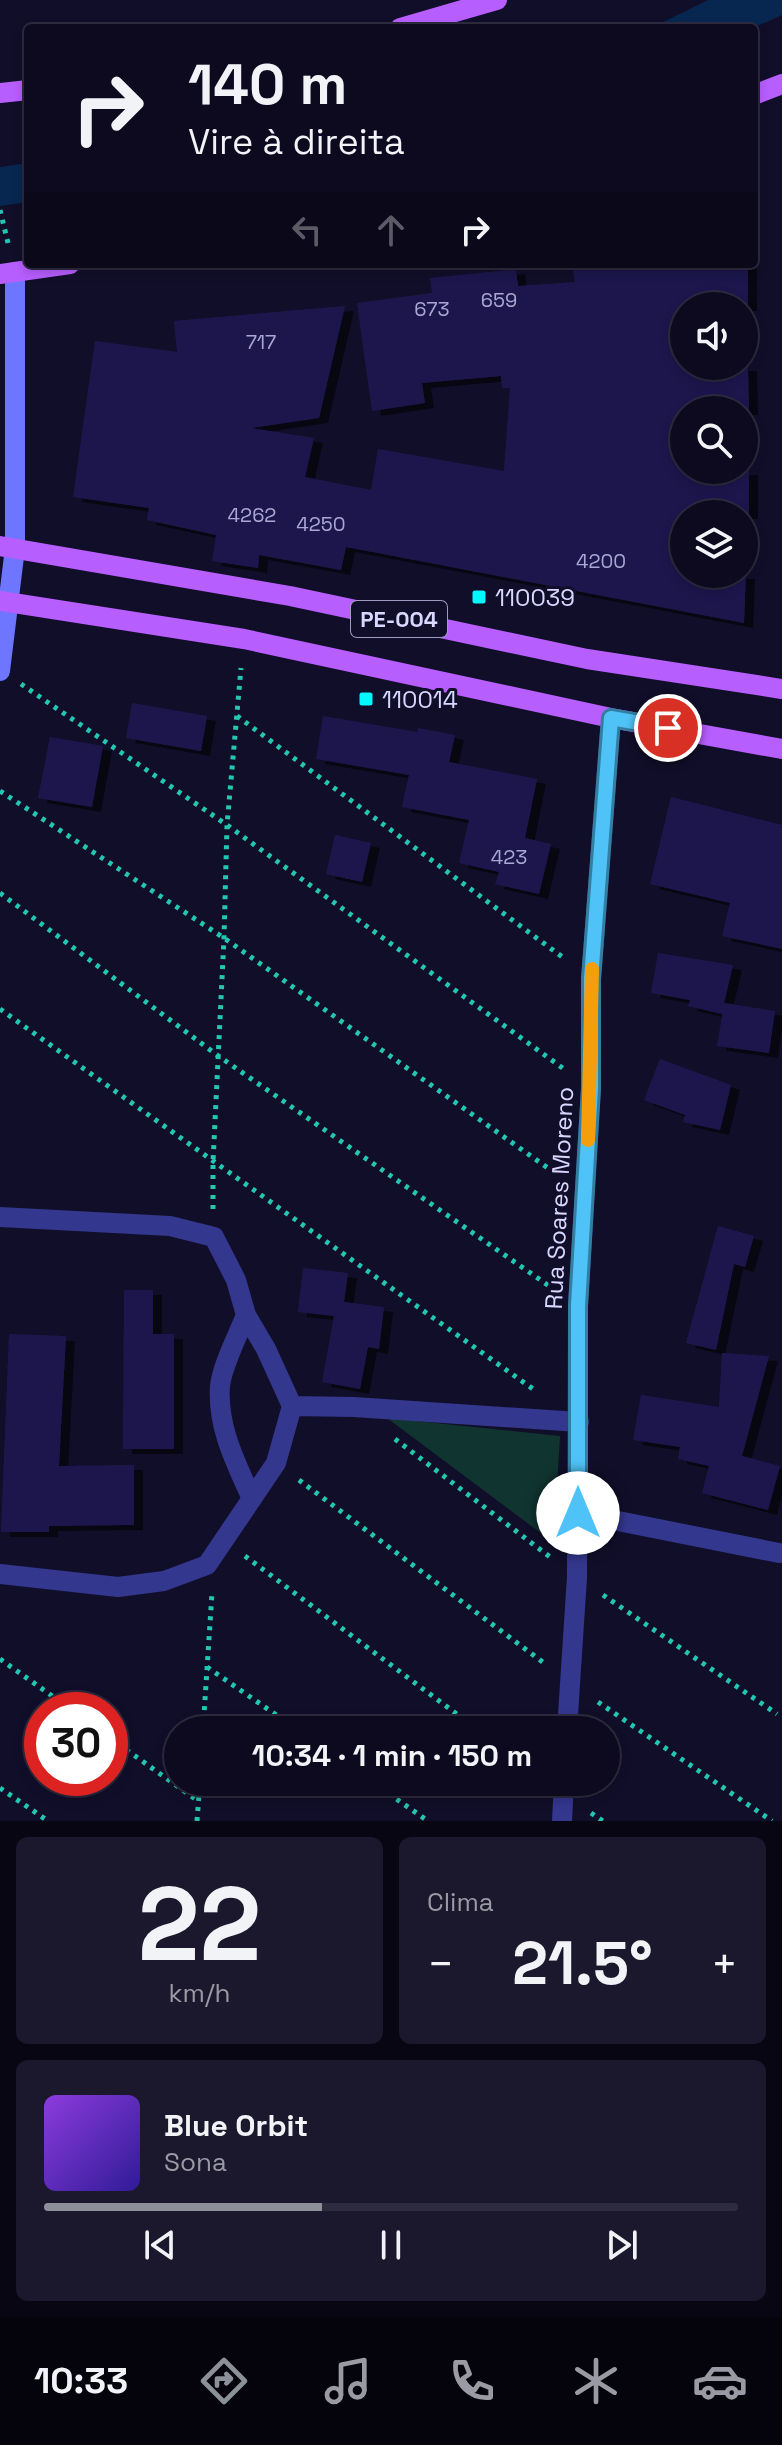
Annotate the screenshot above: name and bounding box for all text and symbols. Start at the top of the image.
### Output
text: 140 m [188,49,347,120]
icon: right [56,56,160,160]
text: Vire à direita [188,119,405,165]
icon: left [285,208,329,252]
icon: ahead [369,208,413,252]
icon: right [453,208,497,252]
house number: 659 [481,287,517,313]
map controls [670,292,758,588]
button: sound [670,292,758,380]
house number: 673 [414,296,450,322]
house number: 717 [246,329,276,355]
button: search [670,396,758,484]
button: layers [670,500,758,588]
house number: 4262 [228,502,276,528]
house number: 4250 [296,511,346,537]
house number: 4200 [576,548,626,574]
place label: 110039 [495,582,575,613]
marker: 110039 [470,588,488,606]
road number: PE-004 [351,601,447,637]
place label: 110014 [382,684,458,715]
marker: 110014 [357,690,375,708]
pin [634,694,702,762]
icon: arrive [646,706,690,750]
house number: 423 [491,844,527,870]
street label: Rua Soares Moreno [538,1086,580,1310]
position arrow [536,1471,620,1555]
speed limit sign: 30 [24,1692,128,1796]
text: 10:34 · 1 min · 150 m [252,1736,532,1775]
text: 22 [138,1858,261,1990]
text: Clima [427,1885,494,1919]
text: 21.5° [512,1925,653,2002]
text: − [427,1936,454,1992]
text: + [711,1936,738,1992]
text: km/h [169,1976,230,2010]
text: Blue Orbit [164,2106,308,2145]
text: Sona [164,2145,227,2179]
icon: previous [138,2223,182,2267]
icon: pause [369,2223,413,2267]
icon: next [600,2223,644,2267]
icon: directions [196,2353,252,2409]
icon: music [320,2353,376,2409]
icon: phone [444,2353,500,2409]
icon: climate [568,2353,624,2409]
icon: car [692,2353,748,2409]
text: 10:33 [34,2358,128,2404]

